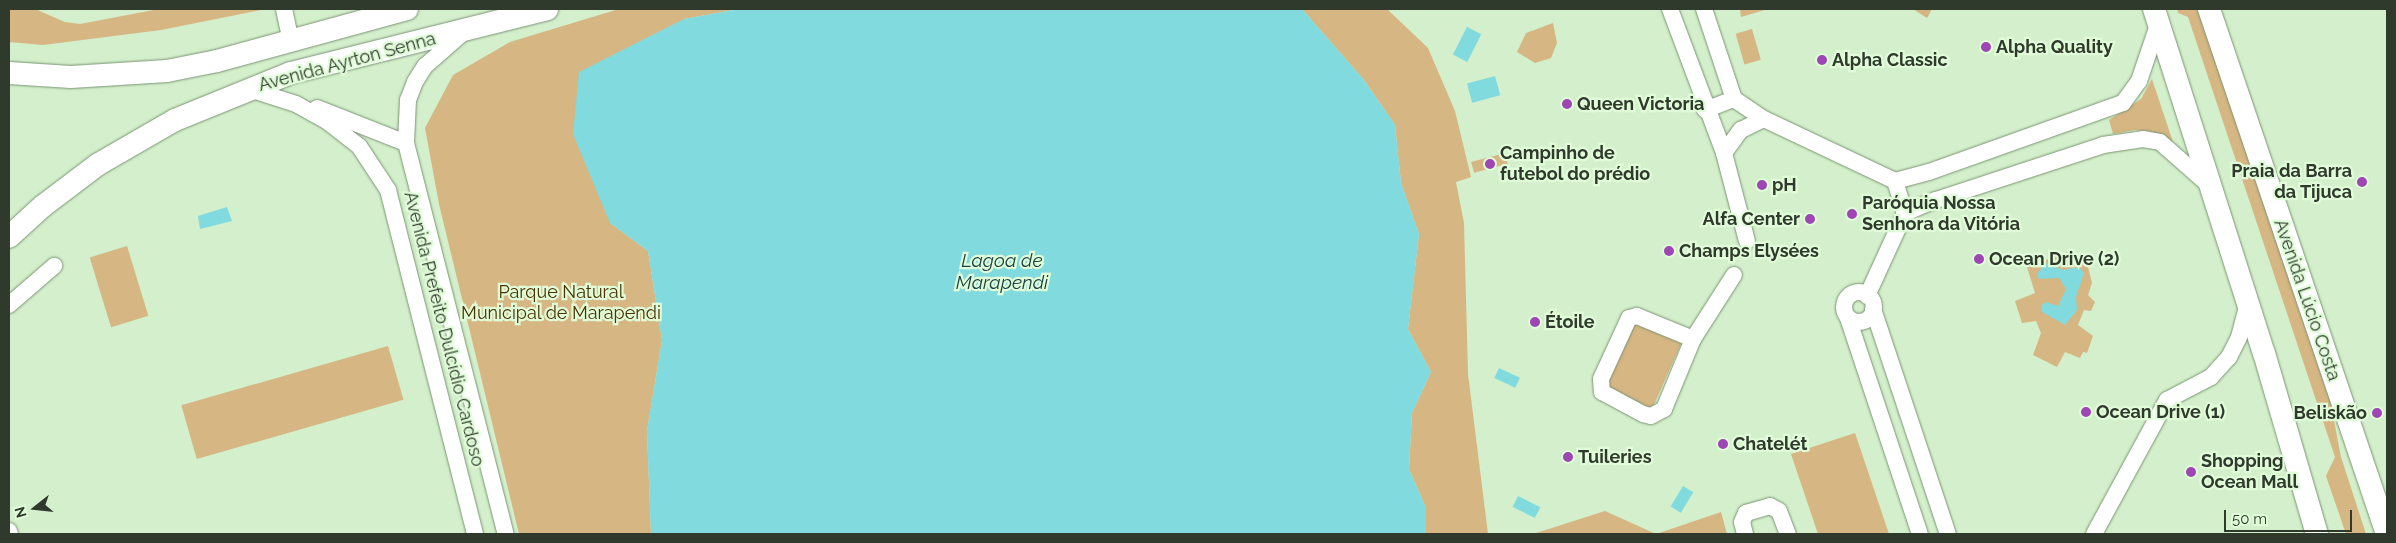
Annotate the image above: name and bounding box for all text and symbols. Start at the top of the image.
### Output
street label: Avenida Ayrton Senna [256,28,438,96]
place label: Alpha Quality [1996,36,2113,58]
marker: Alpha Quality [1980,41,1992,53]
place label: Alpha Classic [1832,49,1948,71]
marker: Alpha Classic [1816,54,1828,66]
place label: Queen Victoria [1577,93,1705,115]
marker: Queen Victoria [1561,98,1573,110]
place label: Campinho de futebol do prédio [1500,143,1651,186]
marker: Campinho de futebol do prédio [1484,158,1496,170]
place label: Praia da Barra da Tijuca [2231,161,2352,203]
place label: pH [1772,174,1797,196]
marker: Praia da Barra da Tijuca [2356,176,2368,188]
marker: pH [1756,179,1768,191]
street label: Avenida Prefeito Dulcídio Cardoso [399,189,489,469]
place label: Paróquia Nossa Senhora da Vitória [1862,193,2021,235]
place label: Alfa Center [1703,208,1800,230]
marker: Paróquia Nossa Senhora da Vitória [1846,208,1858,220]
marker: Alfa Center [1804,213,1816,225]
street label: Avenida Lúcio Costa [2269,216,2345,384]
place label: Champs Elysées [1679,240,1819,262]
marker: Champs Elysées [1663,245,1675,257]
place label: Ocean Drive (2) [1989,248,2119,270]
water label: Lagoa de Marapendi [956,250,1048,294]
marker: Ocean Drive (2) [1973,253,1985,265]
park label: Parque Natural Municipal de Marapendi [461,282,661,324]
place label: Étoile [1545,311,1594,333]
marker: Étoile [1529,316,1541,328]
place label: Ocean Drive (1) [2096,401,2225,423]
place label: Beliskão [2294,402,2367,424]
marker: Ocean Drive (1) [2080,406,2092,418]
marker: Beliskão [2371,407,2383,419]
place label: Chatelét [1733,433,1807,455]
marker: Chatelét [1717,438,1729,450]
place label: Tuileries [1578,446,1652,468]
marker: Tuileries [1562,451,1574,463]
place label: Shopping Ocean Mall [2201,451,2298,494]
marker: Shopping Ocean Mall [2185,466,2197,478]
north arrow [10,483,60,533]
scale bar [2226,500,2354,532]
text: N [11,505,30,519]
text: 50 m [2232,510,2267,528]

